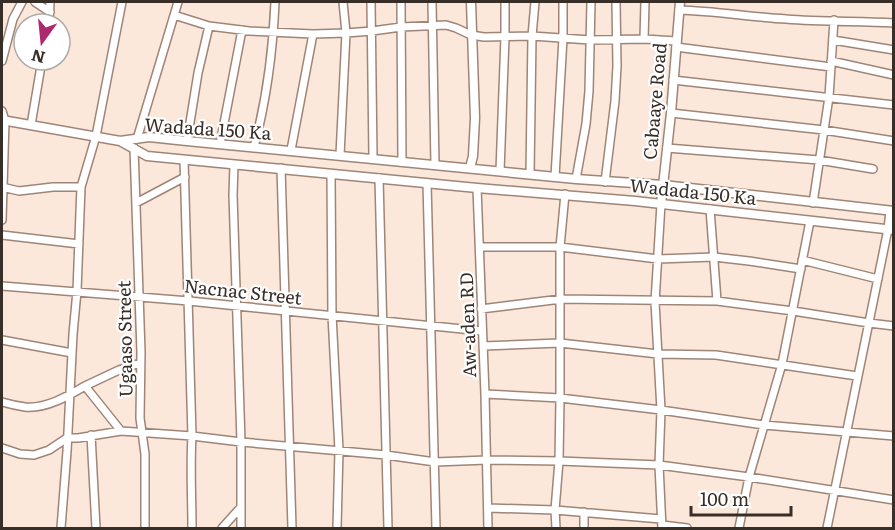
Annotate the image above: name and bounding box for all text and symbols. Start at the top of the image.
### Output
north arrow [12,12,72,72]
street label: Cabaaye Road [635,41,673,161]
text: N [28,44,47,71]
street label: Wadada 150 Ka [144,110,273,146]
street label: Wadada 150 Ka [628,171,758,211]
street label: Nacnac Street [183,271,304,311]
street label: Aw-aden RD [452,272,482,378]
street label: Ugaaso Street [109,280,139,398]
scale bar [691,479,792,517]
text: 100 m [700,485,749,512]

